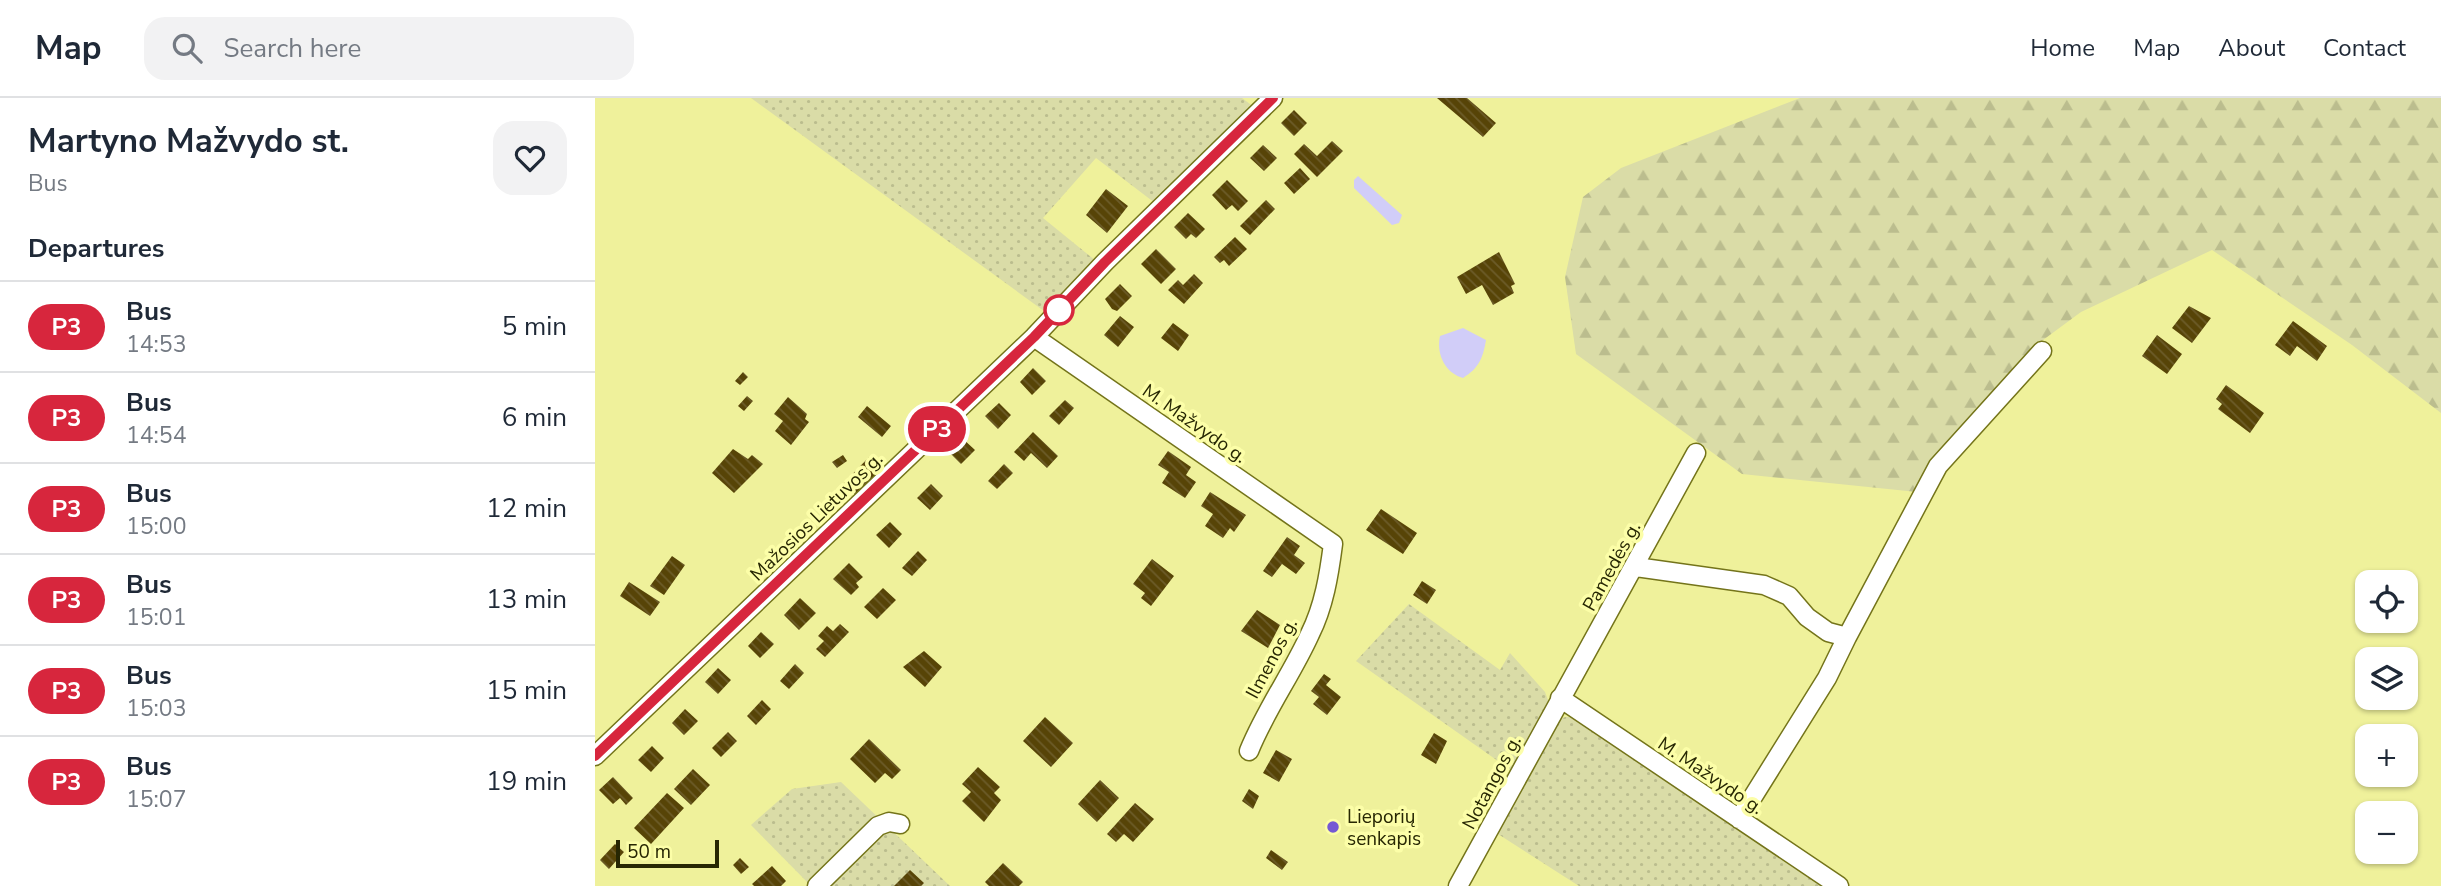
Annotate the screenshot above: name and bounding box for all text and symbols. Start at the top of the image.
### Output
search box [144,17,634,80]
text: Map [35,26,102,71]
icon: search [168,29,206,67]
text: Search here [224,31,361,66]
text: Home [2030,32,2095,64]
text: Map [2133,32,2180,64]
text: About [2218,32,2285,64]
text: Contact [2323,32,2406,64]
text: Martyno Mažvydo st. [28,119,349,164]
button: heart [493,121,567,195]
text: Bus [28,168,68,199]
text: Departures [28,231,164,266]
text: Bus [126,294,172,329]
unlabelled marker [1044,295,1074,325]
text: 5 min [502,309,567,344]
text: P3 [51,311,82,343]
text: 14:53 [126,329,186,360]
street label: M. Mažvydo g. [1137,378,1252,470]
text: Bus [126,385,172,420]
text: 6 min [502,400,567,435]
text: P3 [51,402,82,434]
line badge: P3 [905,406,969,452]
text: P3 [922,413,952,445]
text: 14:54 [126,420,186,451]
street label: Mažosios Lietuvos g. [745,446,889,587]
text: Bus [126,476,172,511]
text: 12 min [486,491,567,526]
text: P3 [51,493,82,525]
text: 15:00 [126,511,186,542]
street label: Pamedės g. [1577,517,1647,616]
text: Bus [126,567,172,602]
map controls [2355,570,2418,864]
button: locate [2355,570,2418,633]
text: 13 min [486,582,567,617]
text: P3 [51,584,82,616]
text: 15:01 [126,602,186,633]
street label: Ilmenos g. [1240,614,1304,703]
button: layers [2355,647,2418,710]
text: Bus [126,658,172,693]
text: 15 min [486,673,567,708]
text: P3 [51,675,82,707]
text: 15:03 [126,693,186,724]
button: + [2355,724,2418,787]
street label: Notangos g. [1456,731,1528,834]
street label: M. Mažvydo g. [1653,731,1768,821]
text: Bus [126,749,172,784]
text: 19 min [486,764,567,799]
text: P3 [51,766,82,798]
text: 15:07 [126,784,186,815]
button: − [2355,801,2418,864]
place label: Lieporių senkapis [1347,804,1421,852]
marker: Lieporių senkapis [1325,819,1341,835]
scale bar [616,837,719,869]
text: 50 m [627,839,671,865]

